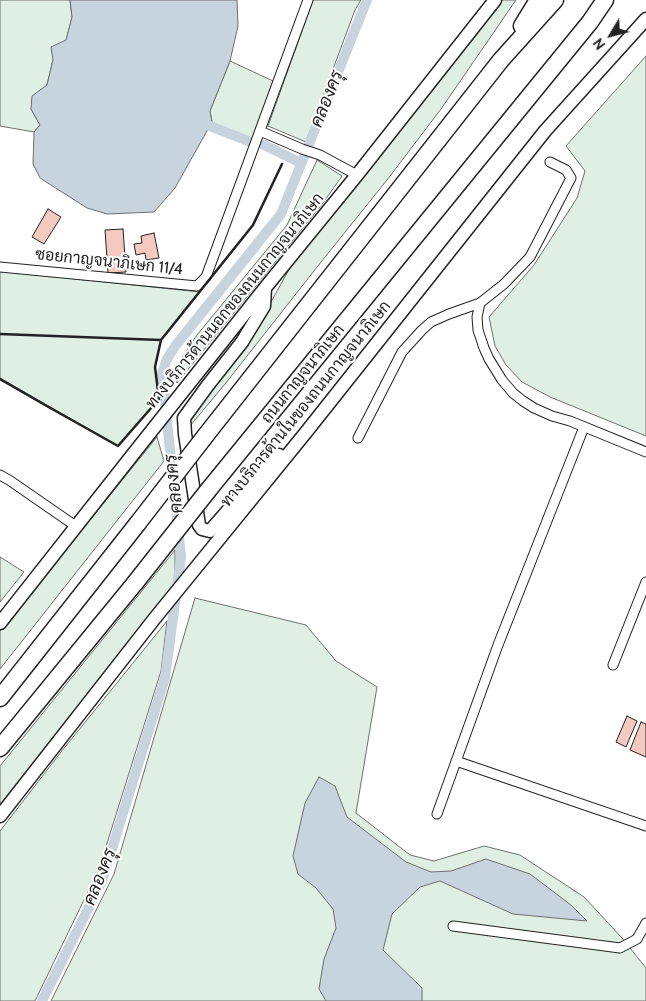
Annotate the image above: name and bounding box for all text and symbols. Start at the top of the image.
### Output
north arrow [586,10,636,60]
text: N [589,35,609,53]
water label: คลองครุ [306,67,348,131]
street label: ทางบริการด้านนอกของถนนกาญจนาภิเษก [142,189,328,413]
street label: ซอยกาญจนาภิเษก 11/4 [34,245,184,279]
street label: ทางบริการด้านในของถนนกาญจนาภิเษก [217,297,395,511]
street label: ถนนกาญจนาภิเษก [257,321,349,427]
water label: คลองครุ [160,453,188,515]
water label: คลองครุ [79,845,121,909]

